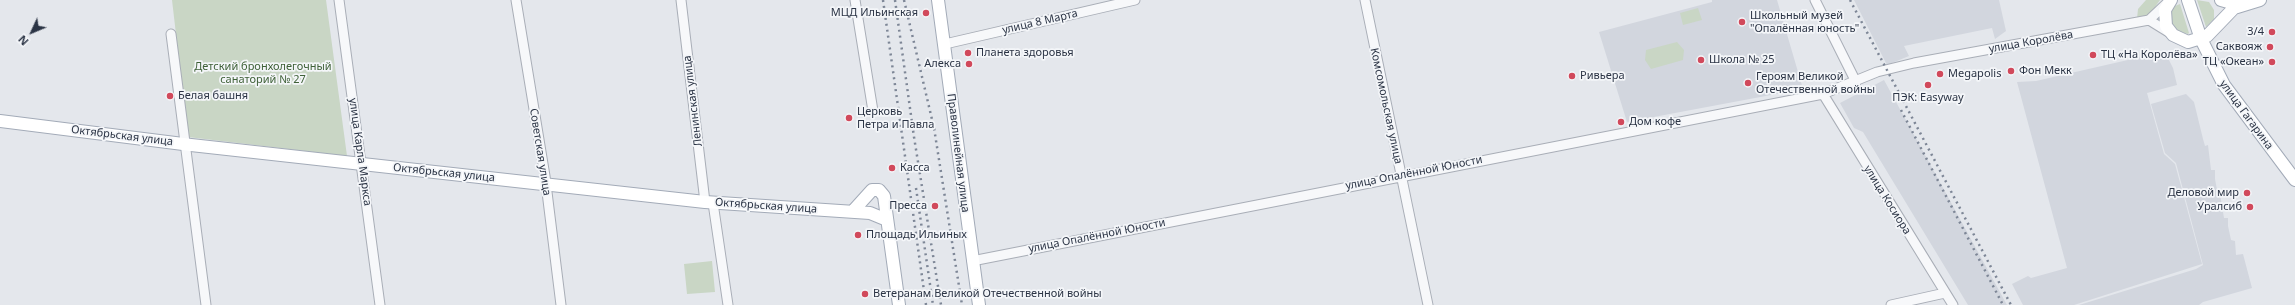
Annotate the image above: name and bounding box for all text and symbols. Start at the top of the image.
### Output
place label: МЦД Ильинская [831,6,918,20]
street label: улица 8 Марта [1001,7,1079,37]
marker: МЦД Ильинская [921,8,931,18]
place label: Школьный музей "Опалённая юность" [1750,9,1859,35]
north arrow [12,12,52,52]
marker: Школьный музей "Опалённая юность" [1737,17,1747,27]
place label: 3/4 [2247,25,2264,39]
marker: 3/4 [2267,27,2277,37]
street label: улица Королёва [1988,28,2074,56]
text: N [15,32,32,49]
place label: Саквояж [2216,40,2262,54]
marker: Саквояж [2265,42,2275,52]
place label: Планета здоровья [976,46,1074,60]
street label: Комсомольская улица [1367,47,1405,165]
marker: Планета здоровья [963,48,973,58]
place label: ТЦ «На Королёва» [2101,48,2198,62]
marker: ТЦ «На Королёва» [2088,50,2098,60]
place label: Школа № 25 [1709,53,1775,67]
street label: Ленинская улица [681,55,705,147]
marker: Школа № 25 [1696,55,1706,65]
place label: ТЦ «Океан» [2203,55,2264,69]
place label: Алекса [924,57,961,71]
marker: ТЦ «Океан» [2267,57,2277,67]
marker: Алекса [964,59,974,69]
park label: Детский бронхолегочный санаторий № 27 [194,60,332,86]
place label: Фон Мекк [2019,64,2072,78]
marker: Фон Мекк [2006,66,2016,76]
place label: Megapolis [1948,67,2001,81]
place label: Ривьера [1580,69,1625,83]
marker: Megapolis [1935,69,1945,79]
place label: Героям Великой Отечественной войны [1756,70,1875,96]
marker: Ривьера [1567,71,1577,81]
marker: Героям Великой Отечественной войны [1743,78,1753,88]
street label: улица Гагарина [2216,78,2276,152]
marker: ПЭК: Easyway [1923,80,1933,90]
place label: Белая башня [178,89,248,103]
marker: Белая башня [165,91,175,101]
place label: ПЭК: Easyway [1892,91,1964,105]
street label: Праволинейная улица [944,93,972,213]
street label: улица Карла Маркса [346,97,374,207]
place label: Церковь Петра и Павла [857,105,934,131]
street label: Советская улица [527,107,553,197]
marker: Церковь Петра и Павла [844,113,854,123]
place label: Дом кофе [1629,115,1681,129]
marker: Дом кофе [1616,117,1626,127]
street label: Октябрьская улица [70,123,174,149]
street label: улица Опалённой Юности [1344,153,1484,193]
street label: Октябрьская улица [392,161,496,185]
place label: Касса [900,161,930,175]
marker: Касса [887,163,897,173]
street label: улица Косиора [1861,163,1913,237]
place label: Деловой мир [2168,186,2239,200]
marker: Деловой мир [2242,188,2252,198]
street label: Октябрьская улица [714,196,818,216]
place label: Пресса [889,199,927,213]
place label: Уралсиб [2197,200,2242,214]
marker: Пресса [930,201,940,211]
marker: Уралсиб [2245,202,2255,212]
street label: улица Опалённой Юности [1027,216,1167,256]
place label: Площадь Ильиных [866,228,967,242]
marker: Площадь Ильиных [853,230,863,240]
place label: Ветеранам Великой Отечественной войны [873,287,1102,301]
marker: Ветеранам Великой Отечественной войны [860,289,870,299]

